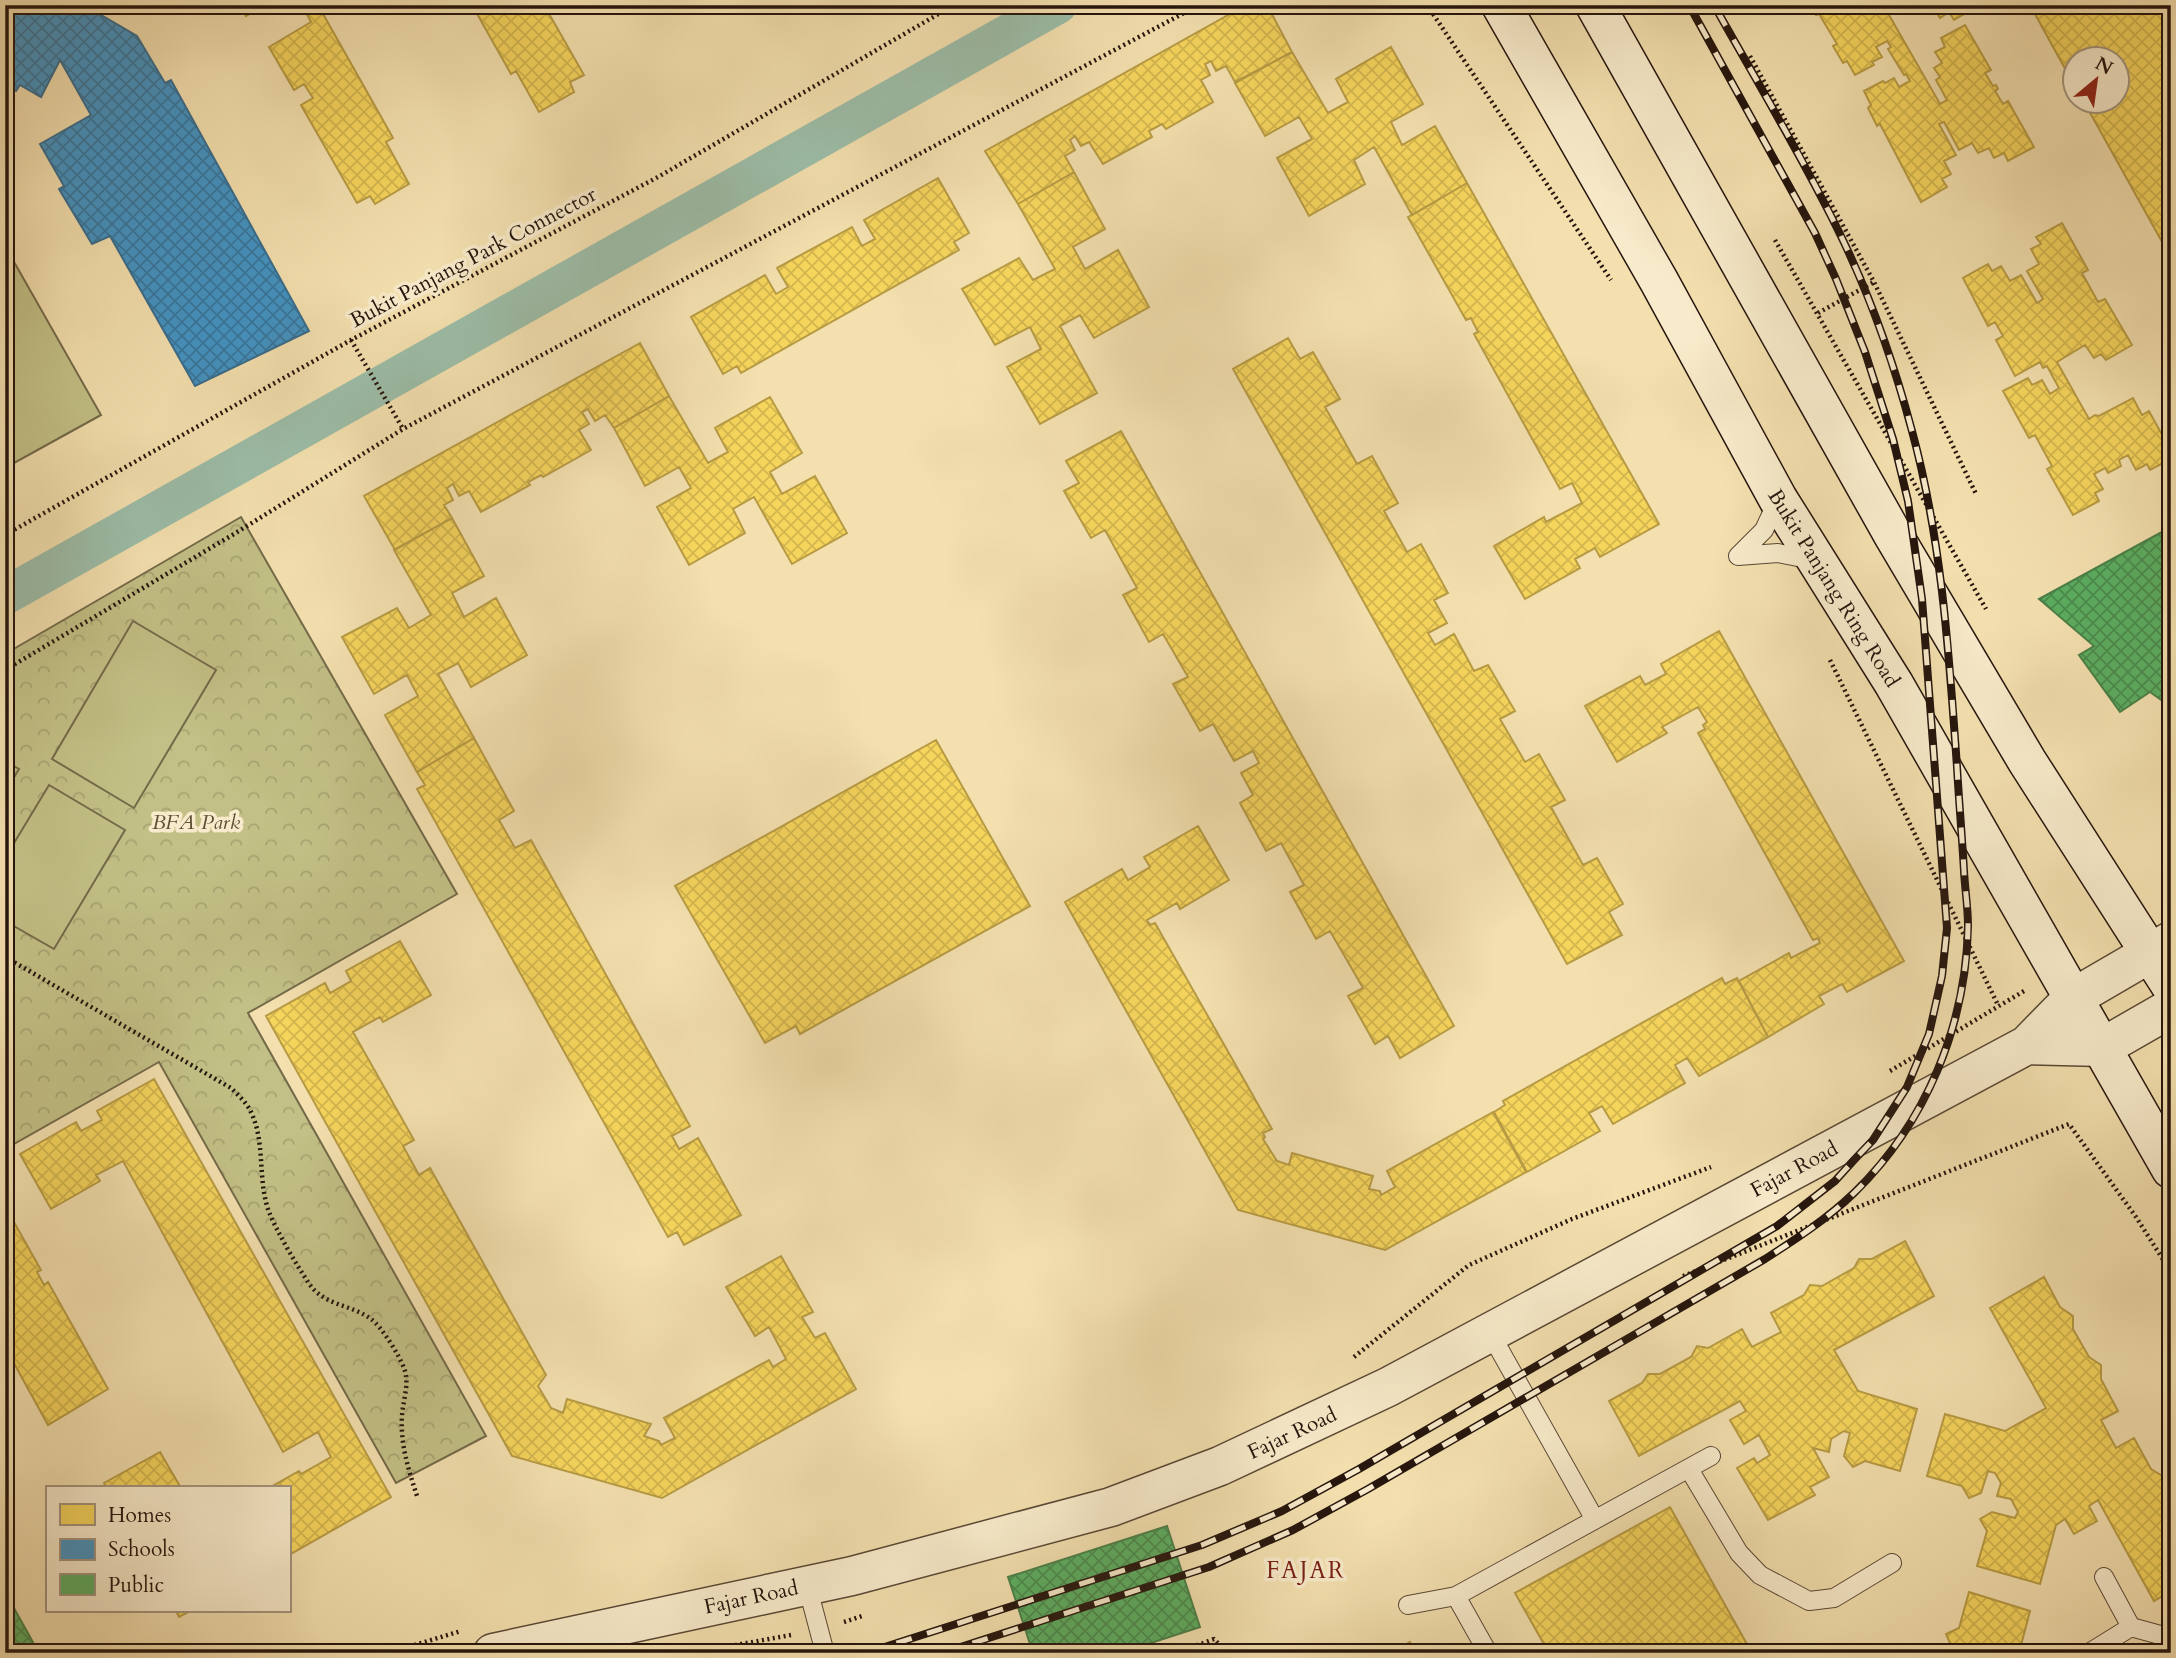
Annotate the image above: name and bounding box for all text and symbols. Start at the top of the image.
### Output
north arrow [2060,46,2130,116]
text: N [2090,51,2118,82]
street label: Bukit Panjang Park Connector [345,180,602,335]
street label: Bukit Panjang Ring Road [1761,483,1907,693]
park label: BFA Park [152,808,241,837]
street label: Fajar Road [1745,1134,1843,1205]
street label: Fajar Road [1243,1400,1342,1467]
legend [46,1486,290,1612]
text: Homes [108,1501,171,1530]
text: Schools [108,1535,175,1564]
district label: FAJAR [1266,1555,1346,1586]
text: Public [108,1571,164,1600]
street label: Fajar Road [701,1573,801,1622]

